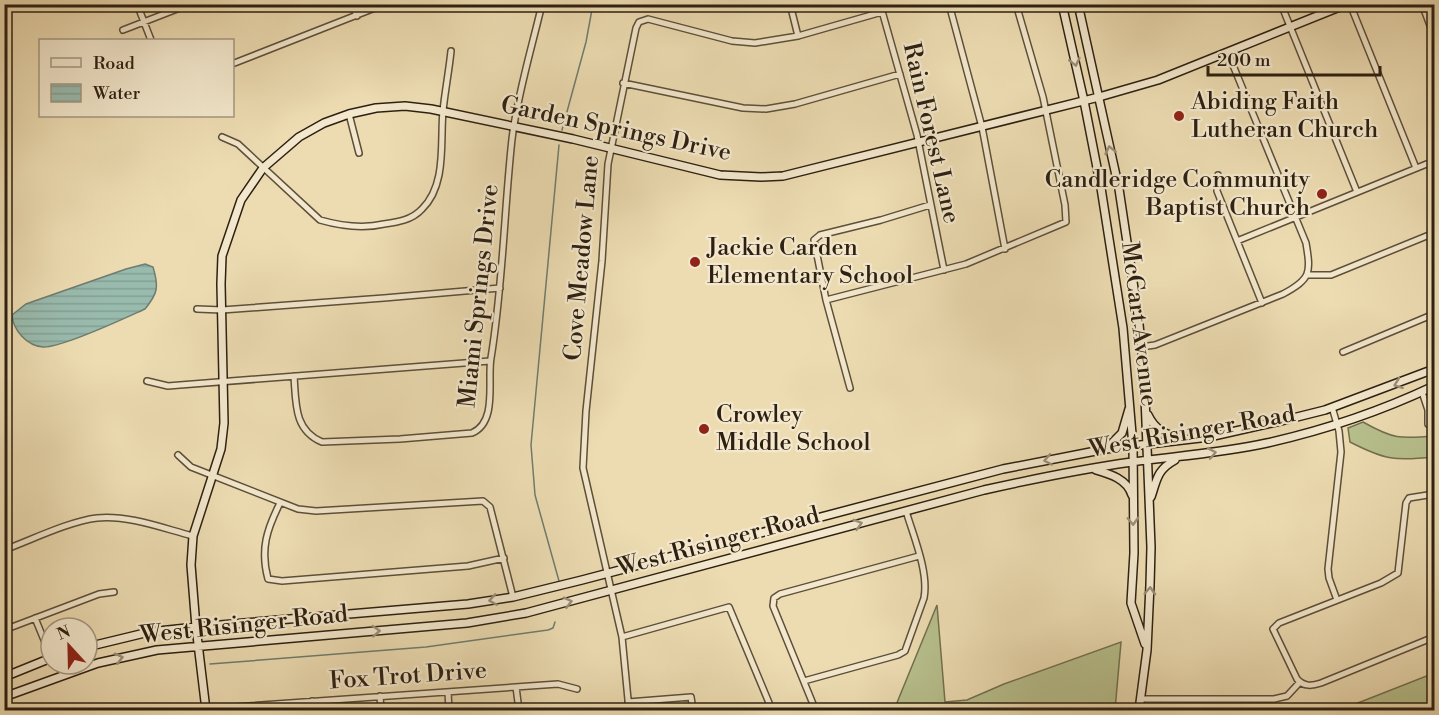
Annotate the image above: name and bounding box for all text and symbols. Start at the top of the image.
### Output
legend [39,39,234,117]
scale bar [1208,39,1380,77]
street label: Rain Forest Lane [896,40,966,226]
text: 200 m [1217,49,1271,72]
text: Road [93,52,136,75]
one-way arrow [1067,56,1080,66]
text: Water [92,82,141,105]
place label: Abiding Faith Lutheran Church [1190,87,1378,145]
street label: Garden Springs Drive [498,90,734,168]
marker: Abiding Faith Lutheran Church [1172,109,1186,123]
one-way arrow [1105,145,1118,155]
street label: Cove Meadow Lane [558,154,606,362]
place label: Candleridge Community Baptist Church [1045,165,1310,223]
street label: Miami Springs Drive [452,183,506,409]
marker: Candleridge Community Baptist Church [1315,187,1329,201]
place label: Jackie Carden Elementary School [706,233,913,291]
street label: McCart Avenue [1114,240,1164,408]
marker: Jackie Carden Elementary School [688,255,702,269]
one-way arrow [1393,376,1404,389]
street label: West Risinger Road [1086,399,1298,465]
place label: Crowley Middle School [716,400,871,458]
marker: Crowley Middle School [697,422,711,436]
one-way arrow [1206,447,1216,460]
one-way arrow [1043,453,1053,466]
street label: West Risinger Road [612,500,823,584]
one-way arrow [1127,516,1139,525]
one-way arrow [852,519,863,531]
one-way arrow [1143,587,1156,596]
one-way arrow [488,593,498,606]
one-way arrow [563,596,573,609]
street label: West Risinger Road [138,599,350,651]
north arrow [39,616,99,676]
text: N [54,621,74,645]
one-way arrow [371,625,380,638]
one-way arrow [114,652,124,665]
street label: Fox Trot Drive [328,656,488,696]

